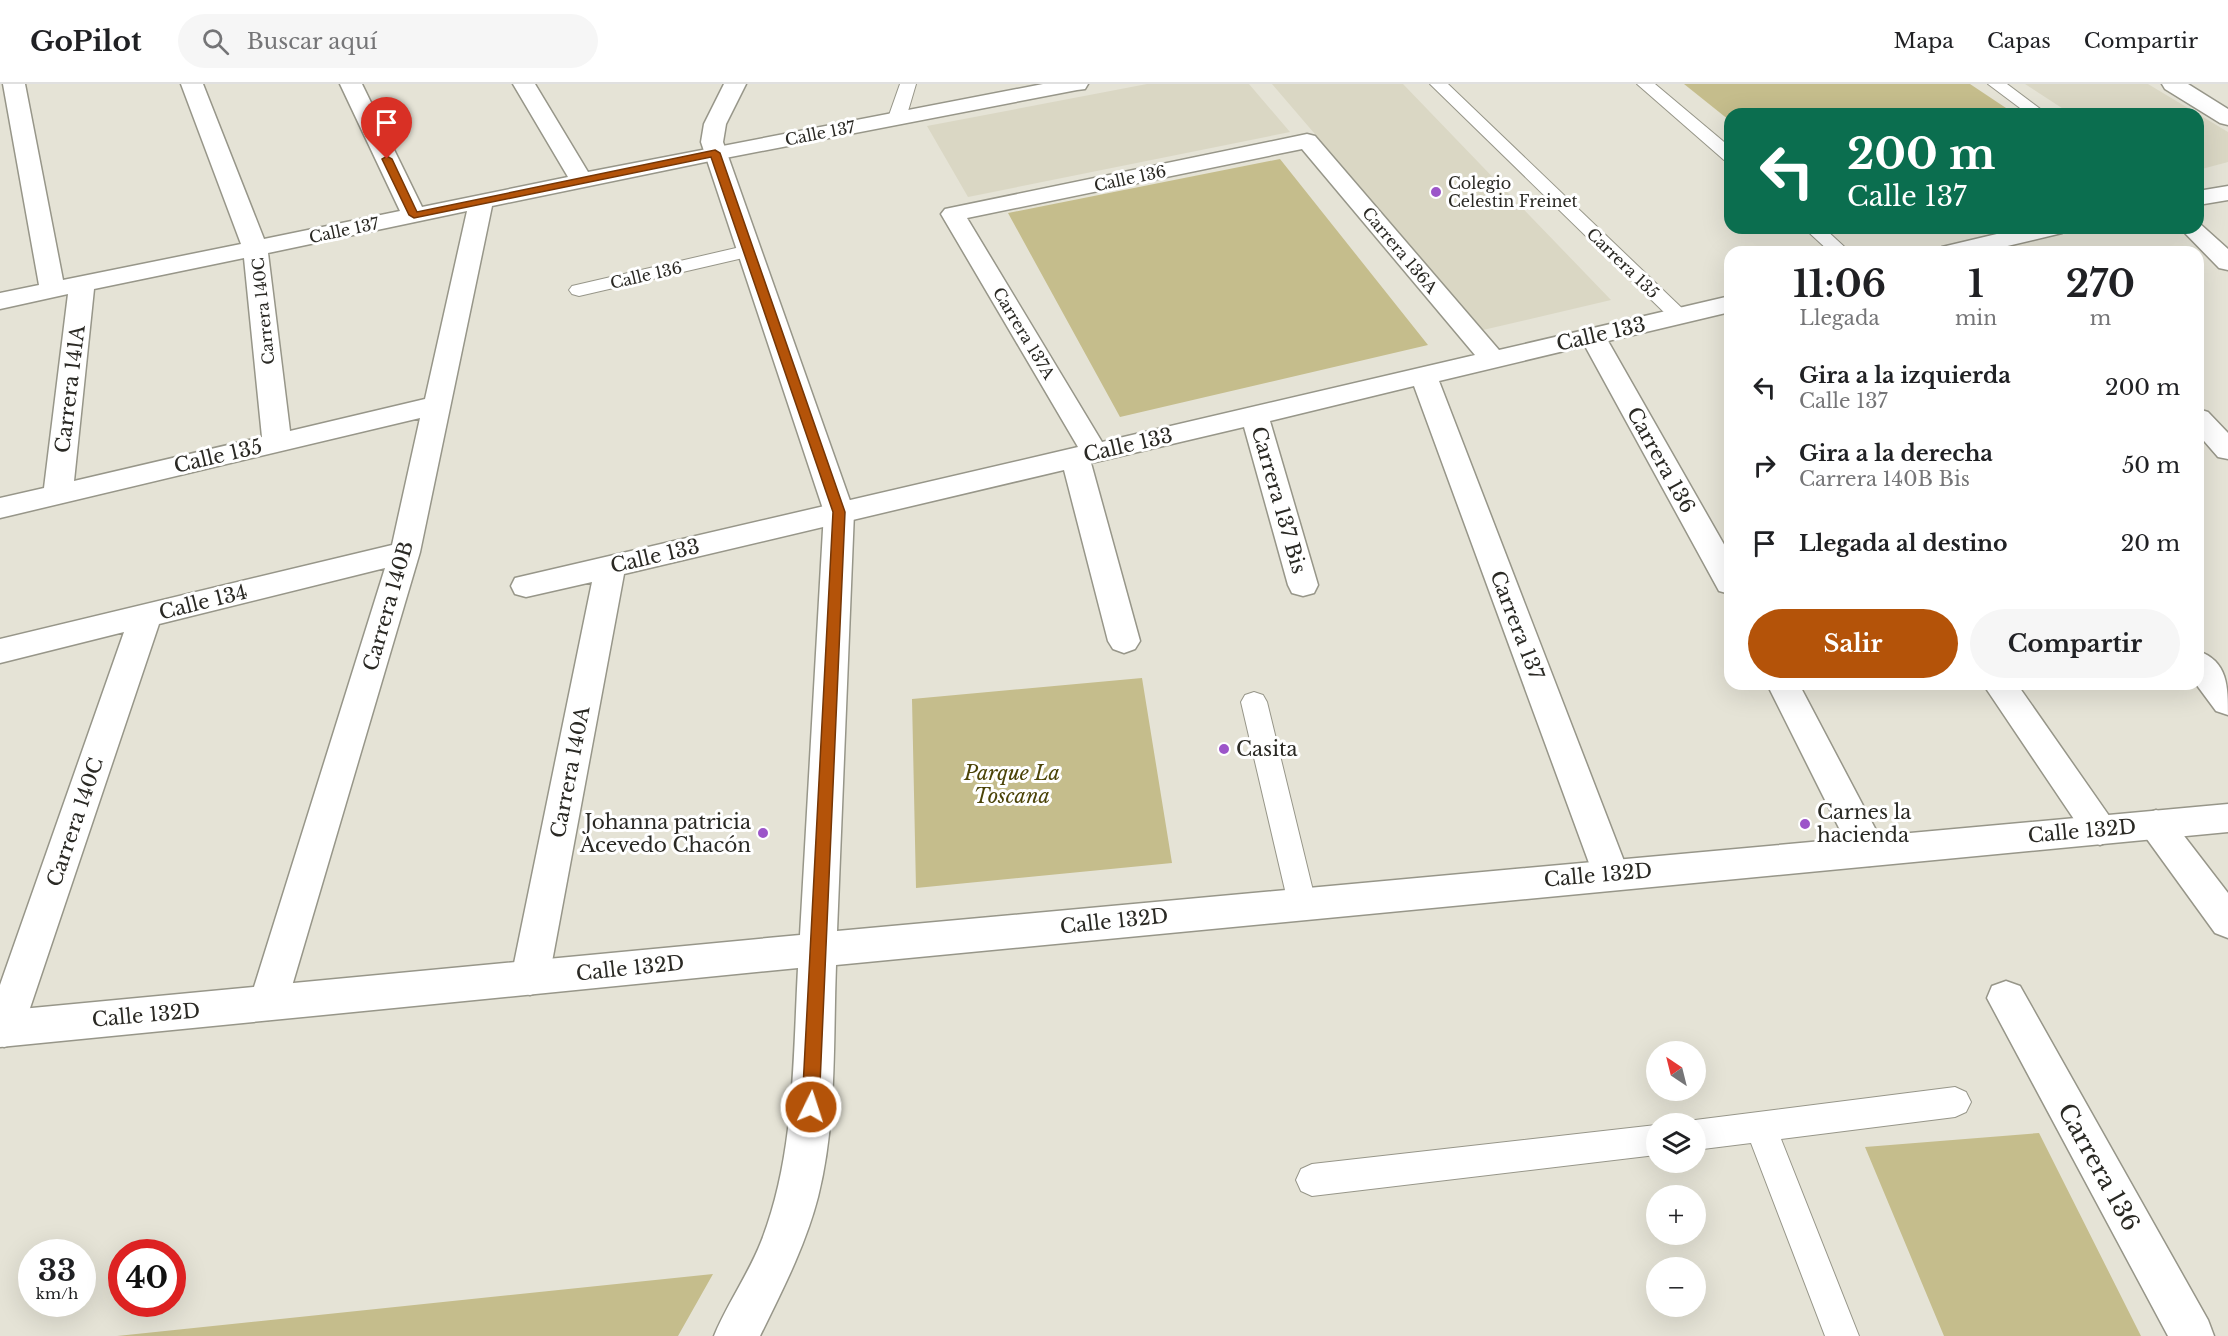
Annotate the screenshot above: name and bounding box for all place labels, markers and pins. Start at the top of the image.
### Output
pin [361,97,412,159]
place label: Colegio Celestin Freinet [1448,173,1578,211]
marker: Colegio Celestin Freinet [1429,185,1443,199]
place label: Casita [1236,737,1299,761]
marker: Casita [1217,742,1231,756]
place label: Carnes la hacienda [1817,800,1912,847]
place label: Johanna patricia Acevedo Chacón [579,810,752,857]
marker: Carnes la hacienda [1798,817,1812,831]
marker: Johanna patricia Acevedo Chacón [756,826,770,840]

